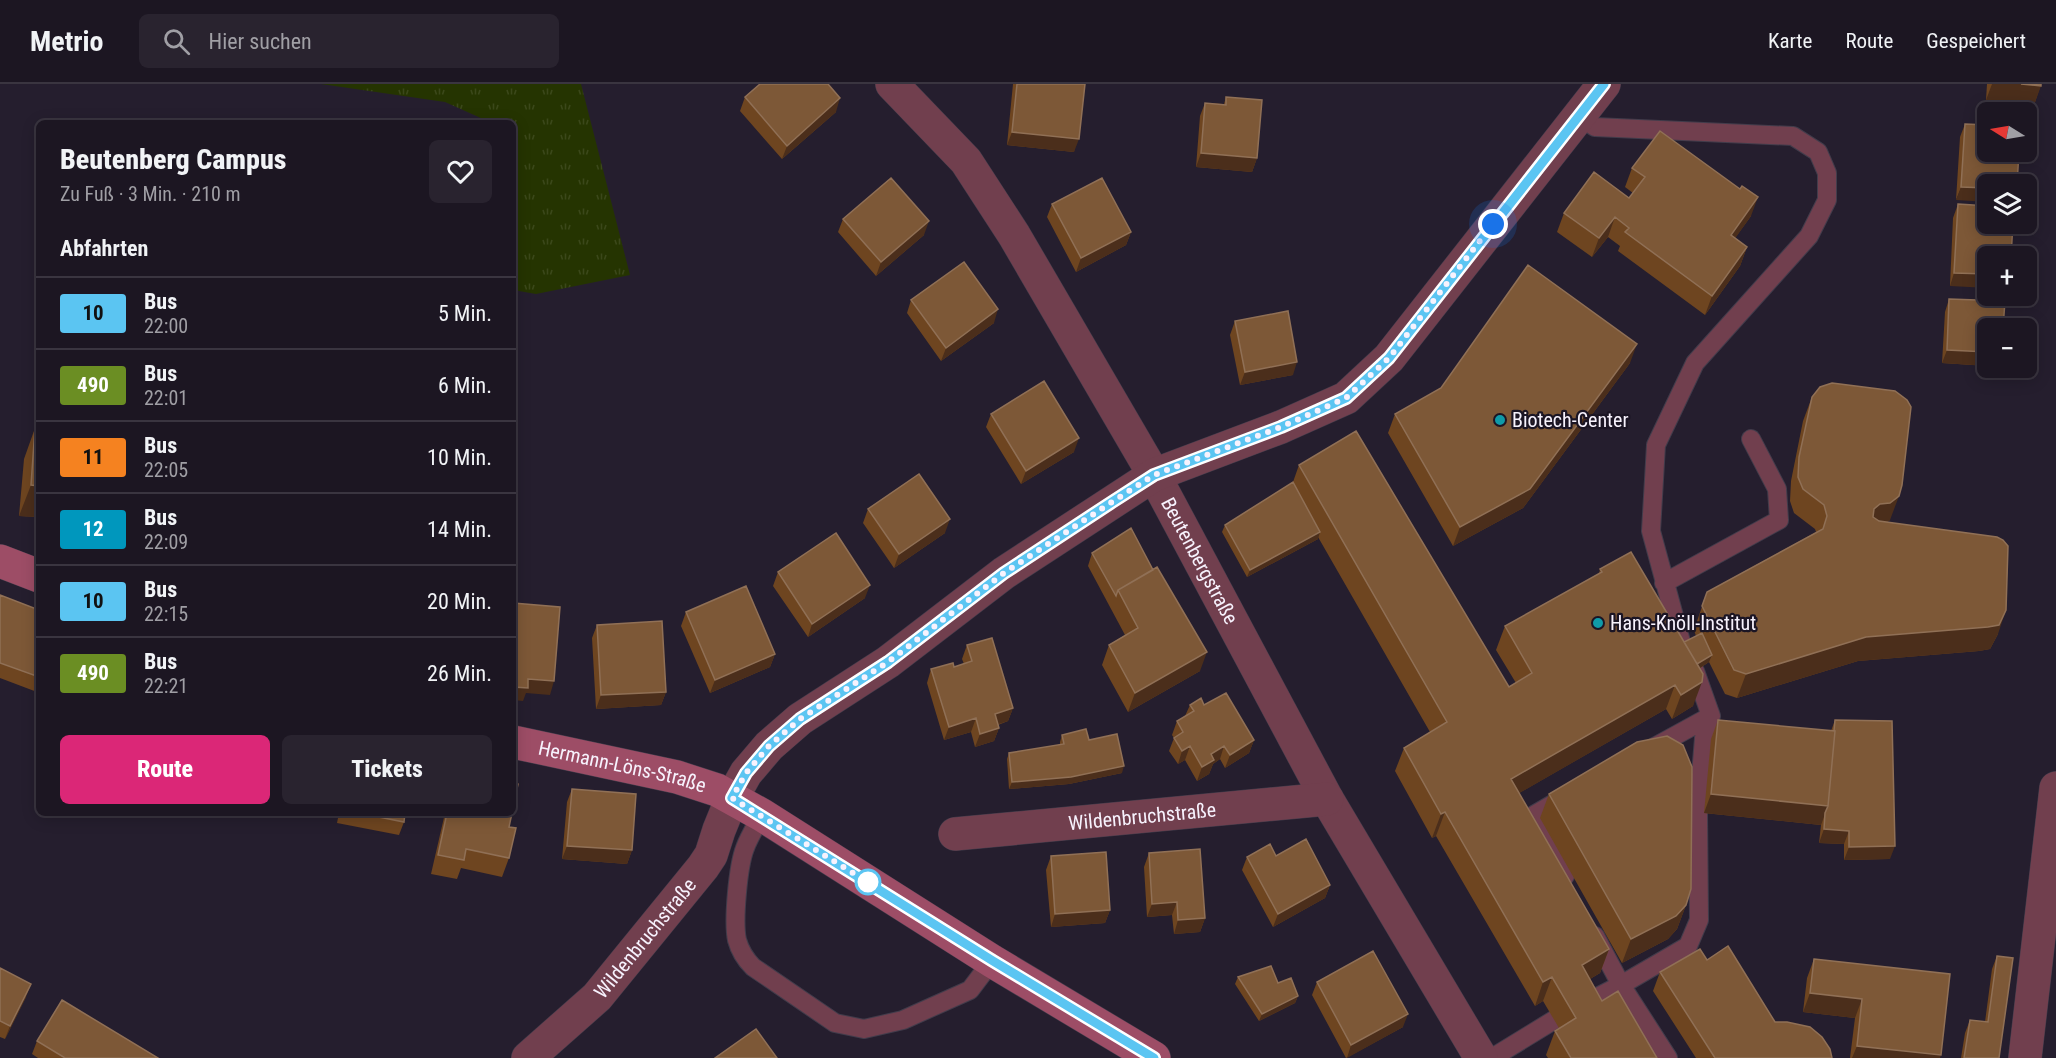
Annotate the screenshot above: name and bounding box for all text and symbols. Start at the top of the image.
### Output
search box [139,14,559,68]
text: Metrio [30,25,103,58]
icon: search [160,25,193,58]
text: Hier suchen [208,29,312,54]
text: Karte [1768,29,1812,53]
text: Route [1845,29,1893,53]
text: Gespeichert [1926,29,2026,53]
north arrow [1977,102,2037,162]
map controls [1977,102,2037,378]
button: heart [429,140,492,203]
text: Beutenberg Campus [60,143,286,176]
button: layers [1977,174,2037,234]
text: Zu Fuß · 3 Min. · 210 m [60,182,241,206]
your location [1478,209,1508,239]
text: Abfahrten [60,236,148,261]
button: + [1977,246,2037,306]
text: Bus [144,289,177,314]
text: 10 [82,301,104,325]
text: 5 Min. [438,301,492,326]
text: 22:00 [144,314,188,338]
button: − [1977,318,2037,378]
text: Bus [144,361,177,386]
text: 490 [77,373,109,397]
text: 6 Min. [438,373,492,398]
text: 22:01 [144,386,188,410]
place label: Biotech-Center [1512,408,1628,432]
marker: Biotech-Center [1493,413,1507,427]
text: Bus [144,433,177,458]
text: 11 [82,445,104,469]
text: 10 Min. [427,445,492,470]
text: 22:05 [144,458,188,482]
street label: Beutenbergstraße [1156,493,1243,628]
text: Bus [144,505,177,530]
text: 12 [82,517,104,541]
text: 14 Min. [427,517,492,542]
text: 22:09 [144,530,188,554]
text: Bus [144,577,177,602]
text: 10 [82,589,104,613]
text: 20 Min. [427,589,492,614]
text: 22:15 [144,602,188,626]
place label: Hans-Knöll-Institut [1610,611,1756,635]
marker: Hans-Knöll-Institut [1591,616,1605,630]
text: Bus [144,649,177,674]
text: 490 [77,661,109,685]
text: 26 Min. [427,661,492,686]
text: 22:21 [144,674,188,698]
button: Route [60,735,270,804]
button: Tickets [282,735,492,804]
street label: Hermann-Löns-Straße [536,736,709,798]
street label: Wildenbruchstraße [1067,798,1217,835]
unlabelled marker [855,869,881,895]
street label: Wildenbruchstraße [589,873,701,1003]

